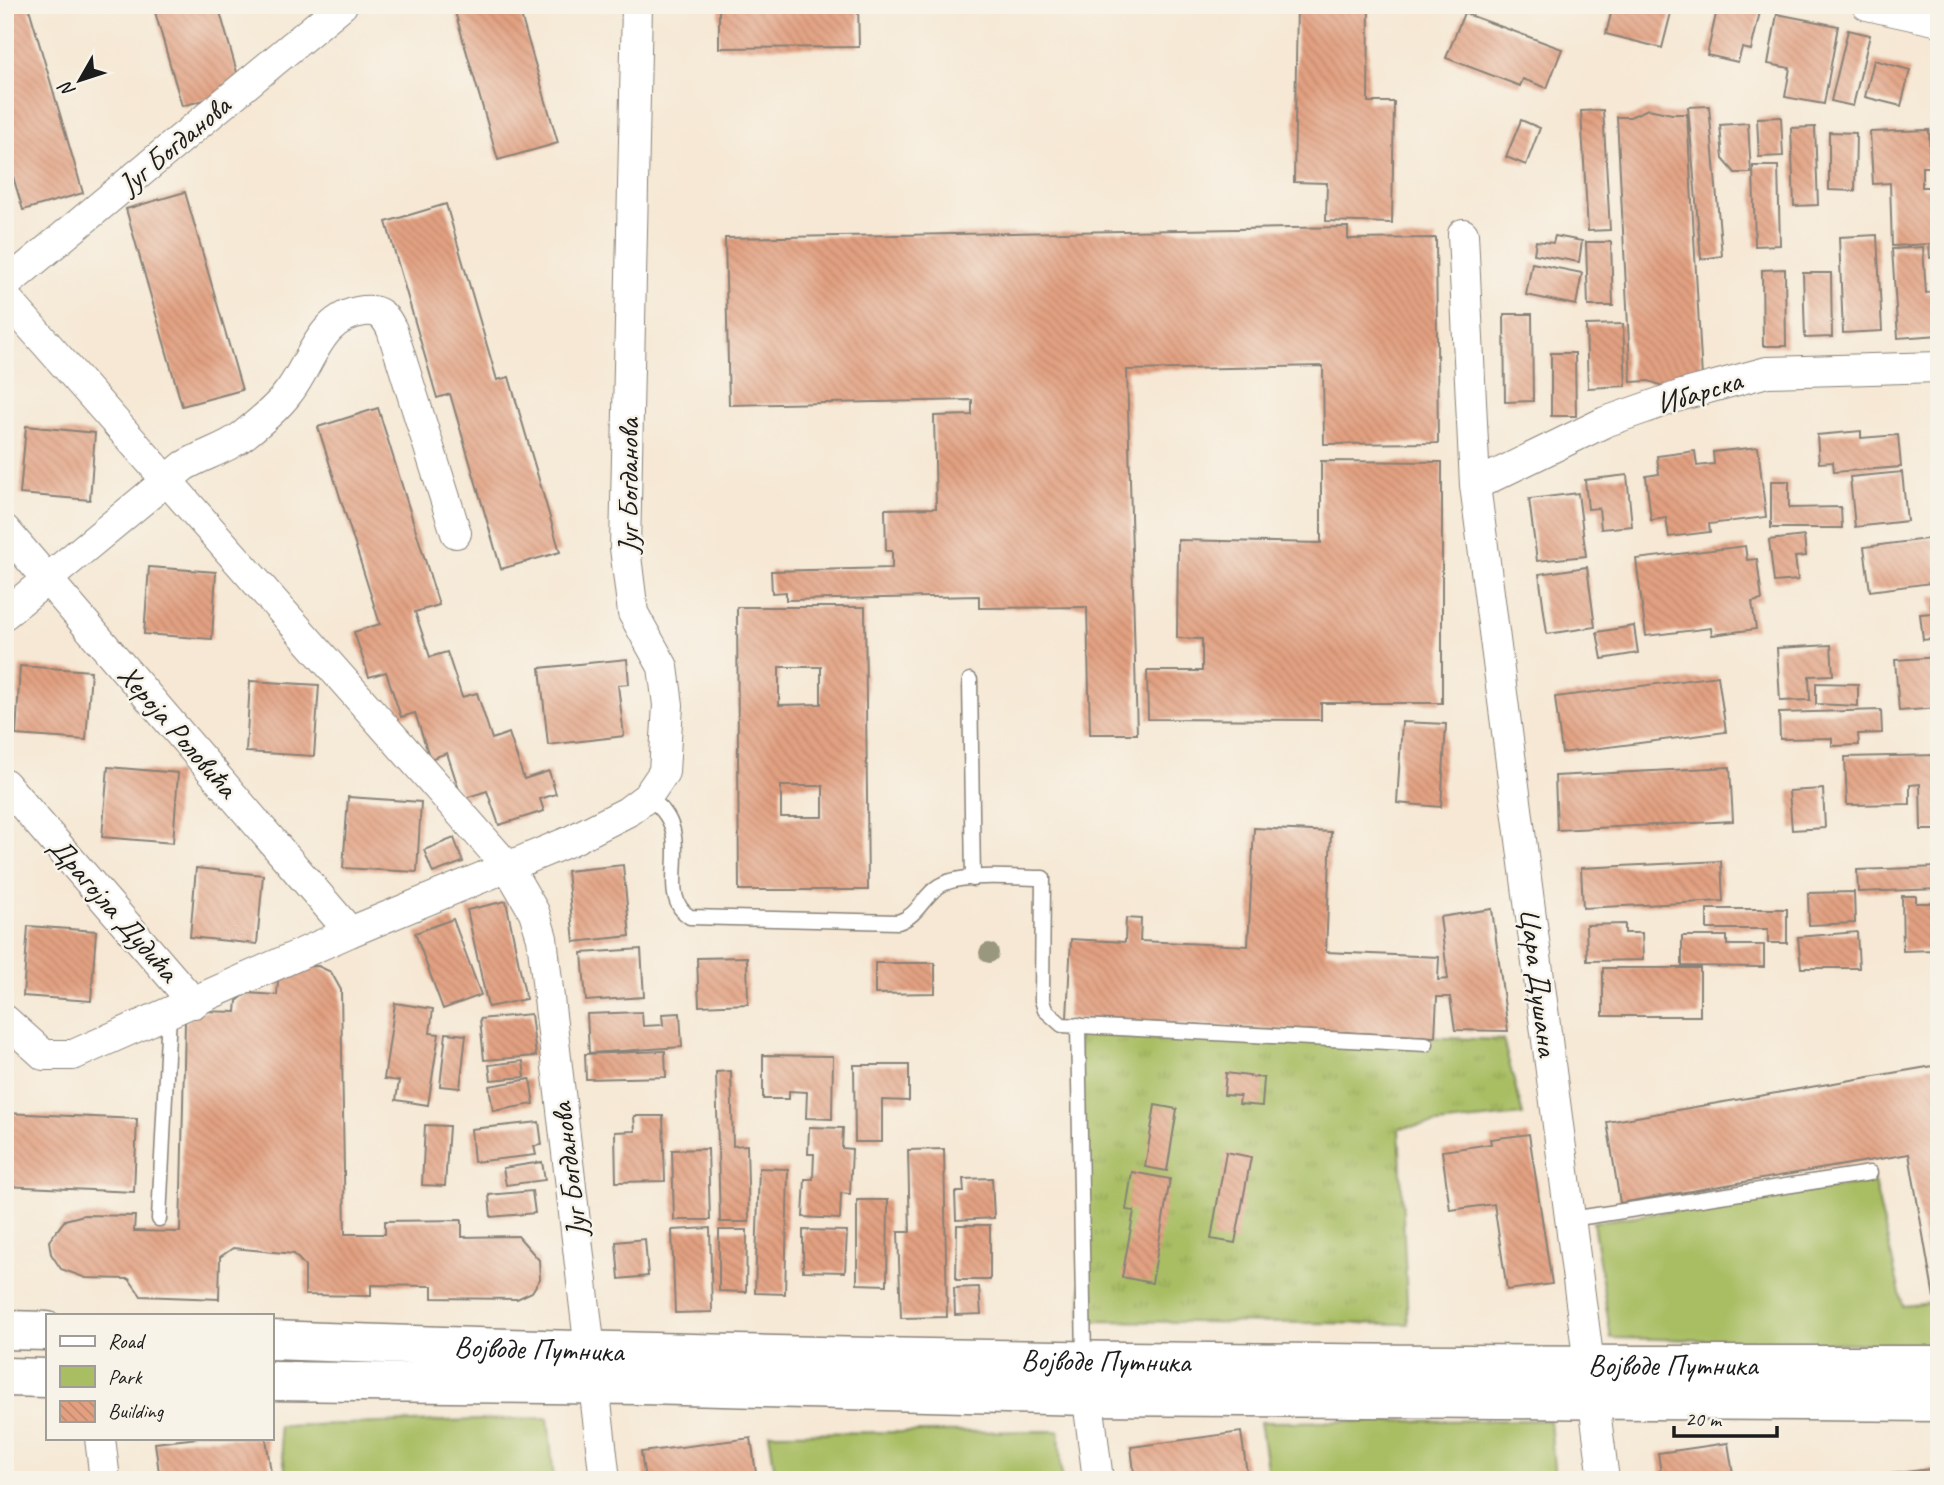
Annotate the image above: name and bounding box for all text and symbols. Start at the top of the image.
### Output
north arrow [46,46,116,116]
text: N [53,75,81,102]
street label: Југ Богданова [109,86,239,204]
street label: Ибарска [1652,361,1748,423]
street label: Југ Богданова [609,417,647,556]
street label: Хероја Роловића [110,657,247,807]
street label: Драгојла Дудића [41,828,189,991]
street label: Цара Душана [1511,906,1567,1060]
street label: Југ Богданова [542,1099,596,1241]
legend [46,1314,273,1440]
street label: Војводе Путника [454,1327,626,1370]
text: Road [108,1328,147,1354]
street label: Војводе Путника [1021,1341,1193,1381]
street label: Војводе Путника [1588,1346,1759,1384]
text: Park [108,1364,143,1390]
scale bar [1674,1394,1778,1438]
text: Building [108,1398,165,1424]
text: 20 m [1685,1406,1723,1432]

